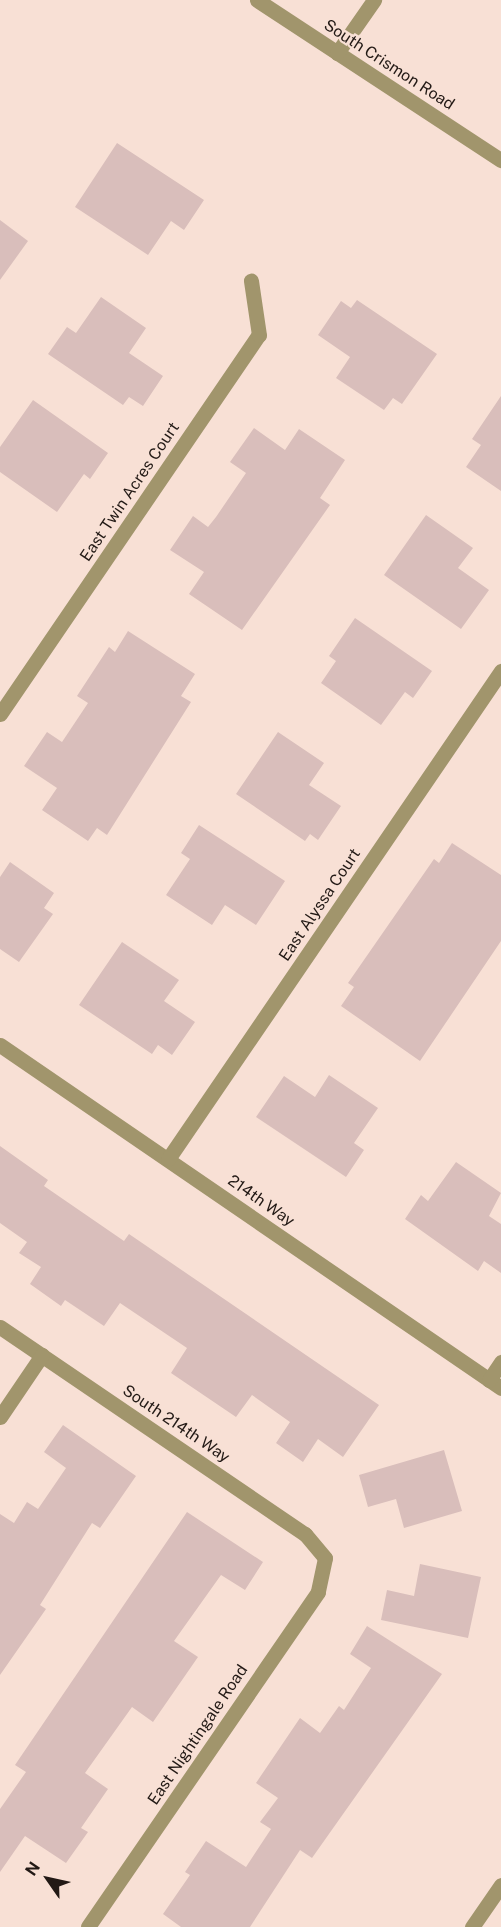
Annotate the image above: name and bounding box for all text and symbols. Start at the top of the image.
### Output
street label: South Crismon Road [320,16,458,114]
street label: East Twin Acres Court [76,419,184,565]
street label: East Alyssa Court [275,845,365,965]
street label: 214th Way [224,1171,298,1231]
street label: South 214th Way [119,1381,233,1467]
street label: East Nightingale Road [144,1661,252,1809]
north arrow [18,1849,78,1909]
text: N [21,1858,44,1879]

